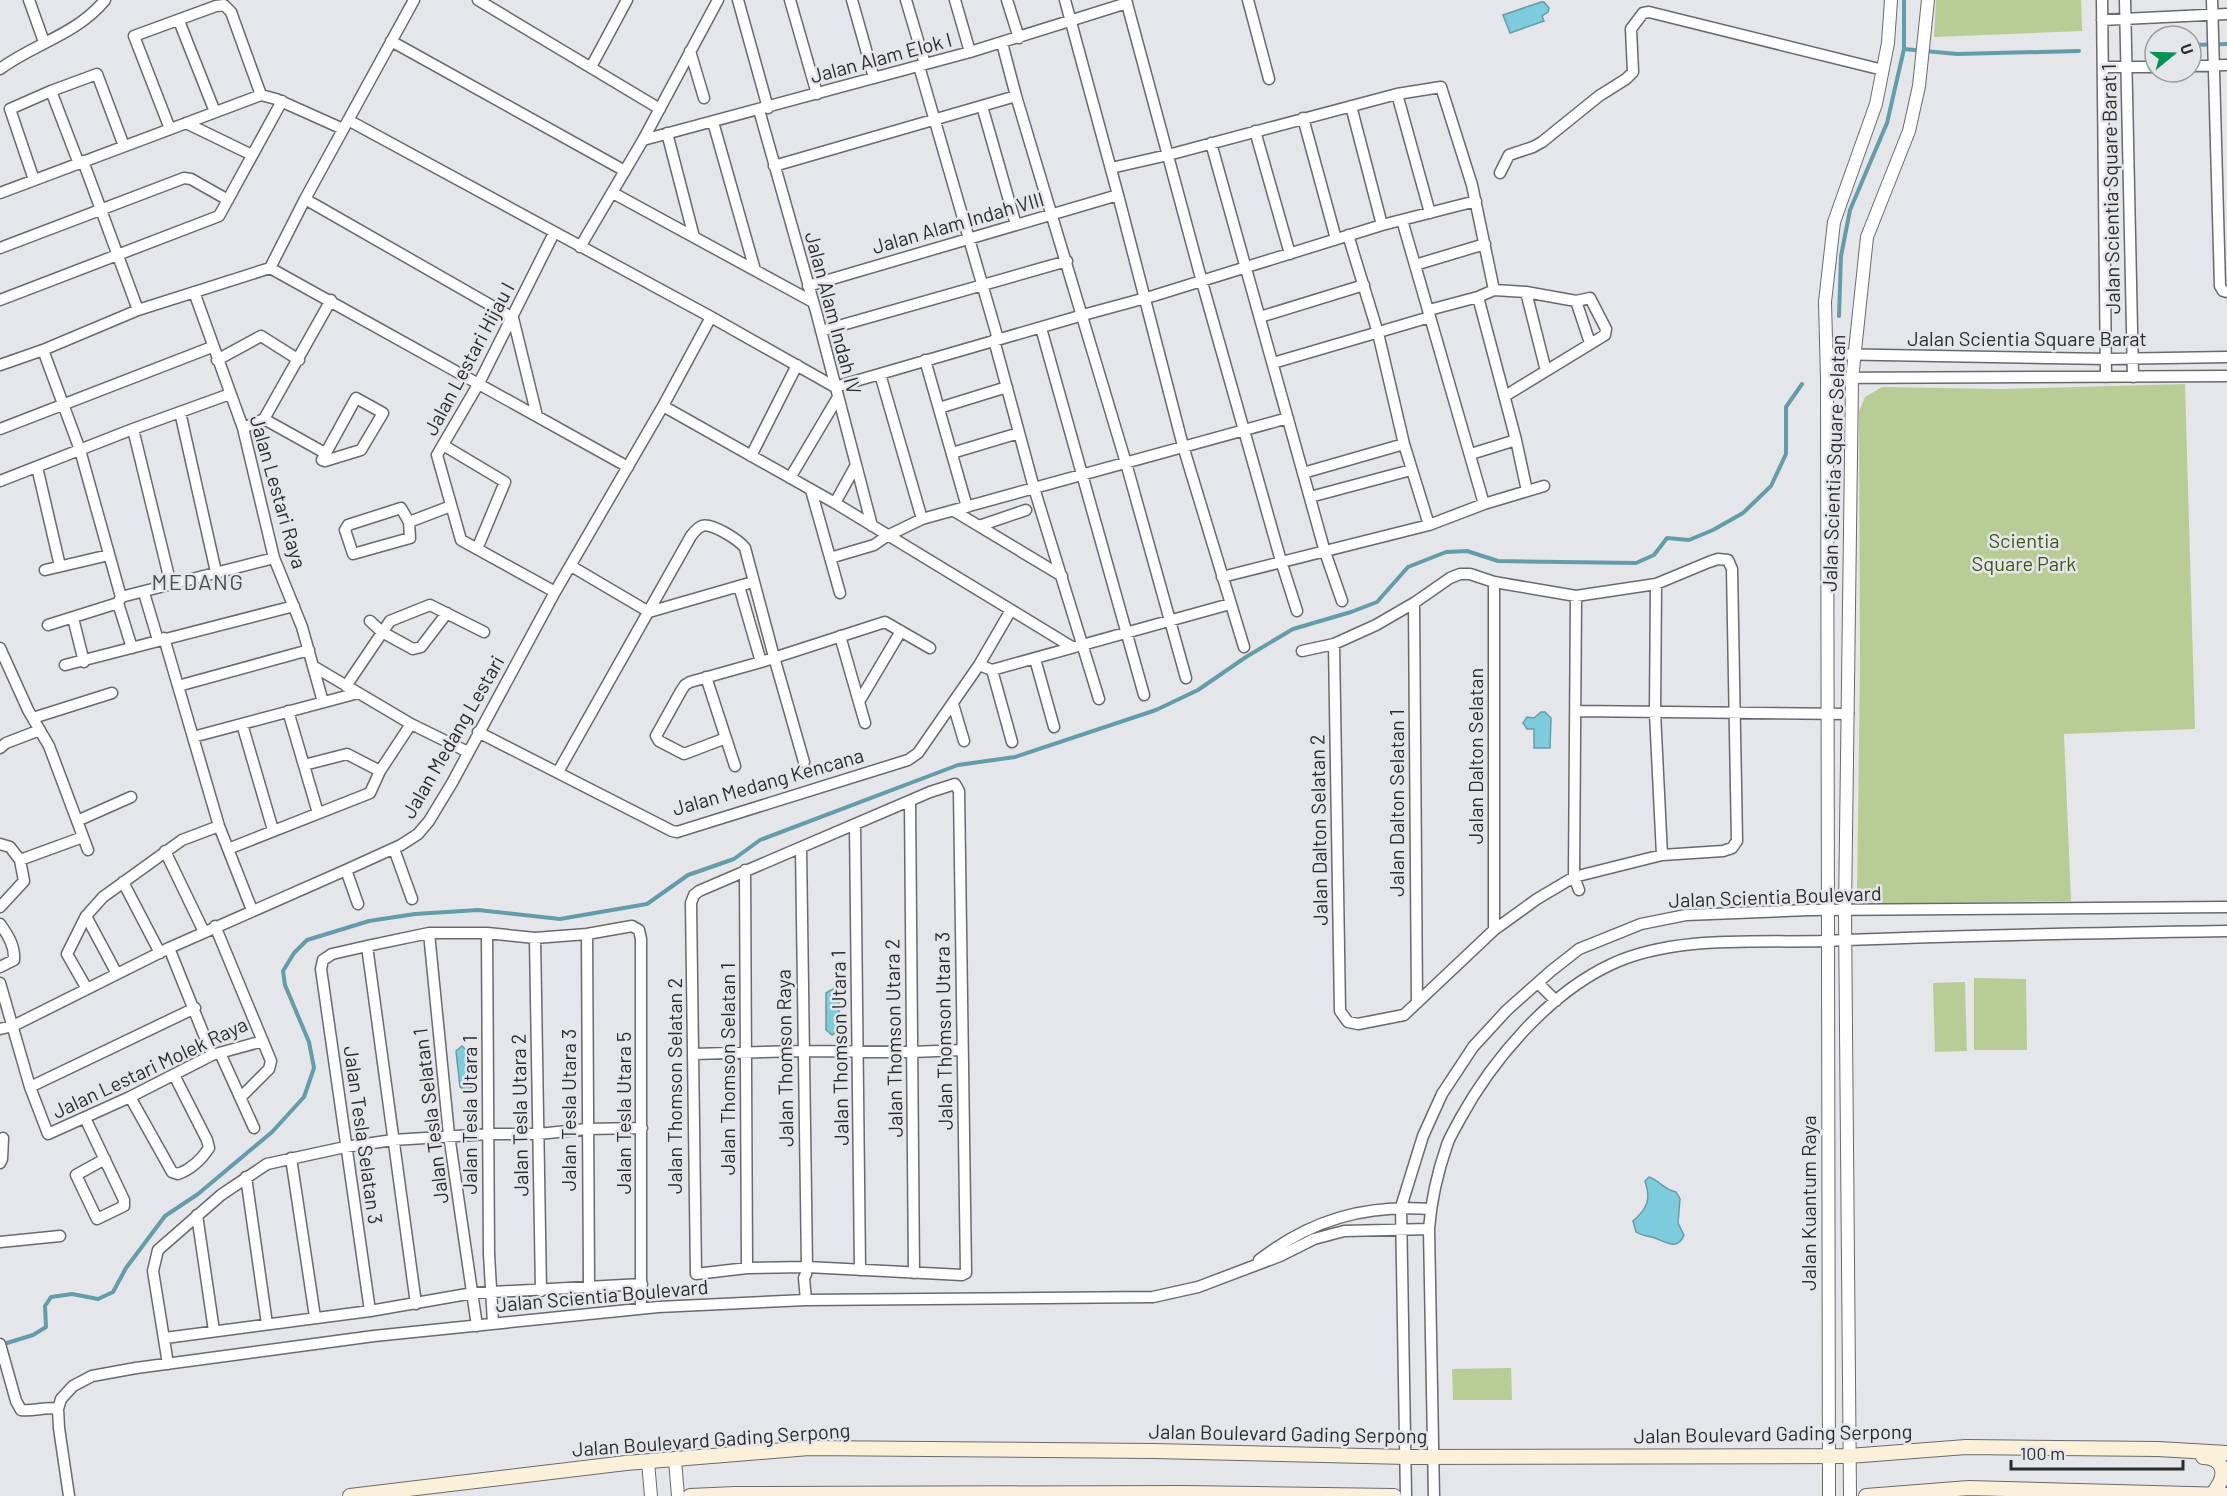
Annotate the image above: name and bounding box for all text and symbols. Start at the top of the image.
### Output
north arrow [2143,24,2203,84]
street label: Jalan Alam Elok I [807,27,954,87]
text: U [2177,41,2198,57]
street label: Jalan Scientia Square Barat 1 [2096,64,2124,314]
street label: Jalan Alam Indah VIII [869,186,1047,258]
street label: Jalan Alam Indah IV [801,229,867,397]
street label: Jalan Lestari Hijau I [418,278,519,439]
street label: Jalan Scientia Square Barat [1907,326,2147,350]
street label: Jalan Scientia Square Selatan [1817,334,1849,592]
street label: Jalan Lestari Raya [246,412,312,571]
park label: Scientia Square Park [1972,528,2076,575]
district label: MEDANG [152,568,244,594]
street label: Jalan Medang Lestari [396,651,509,822]
street label: Jalan Dalton Selatan [1463,668,1487,844]
street label: Jalan Dalton Selatan 1 [1384,709,1408,897]
street label: Jalan Dalton Selatan 2 [1304,734,1332,926]
street label: Jalan Medang Kencana [669,742,866,820]
street label: Jalan Scientia Boulevard [1668,880,1882,912]
street label: Jalan Thomson Utara 3 [929,932,957,1130]
street label: Jalan Thomson Utara 2 [879,938,907,1138]
street label: Jalan Thomson Utara 1 [825,950,853,1146]
street label: Jalan Thomson Selatan 1 [715,963,739,1175]
street label: Jalan Thomson Raya [770,969,798,1147]
street label: Jalan Thomson Selatan 2 [662,978,686,1194]
street label: Jalan Lestari Molek Raya [48,1011,251,1123]
street label: Jalan Tesla Selatan 1 [407,1027,453,1205]
street label: Jalan Tesla Utara 3 [556,1029,580,1191]
street label: Jalan Tesla Utara 5 [611,1032,635,1194]
street label: Jalan Tesla Utara 2 [506,1033,532,1197]
street label: Jalan Tesla Utara 1 [457,1035,481,1195]
street label: Jalan Tesla Selatan 3 [340,1044,388,1226]
street label: Jalan Kuantum Raya [1796,1115,1820,1291]
street label: Jalan Scientia Boulevard [495,1274,709,1316]
street label: Jalan Boulevard Gading Serpong [571,1417,851,1461]
street label: Jalan Boulevard Gading Serpong [1148,1419,1428,1447]
street label: Jalan Boulevard Gading Serpong [1633,1419,1913,1447]
scale bar [2011,1433,2184,1471]
text: 100 m [2020,1442,2065,1464]

